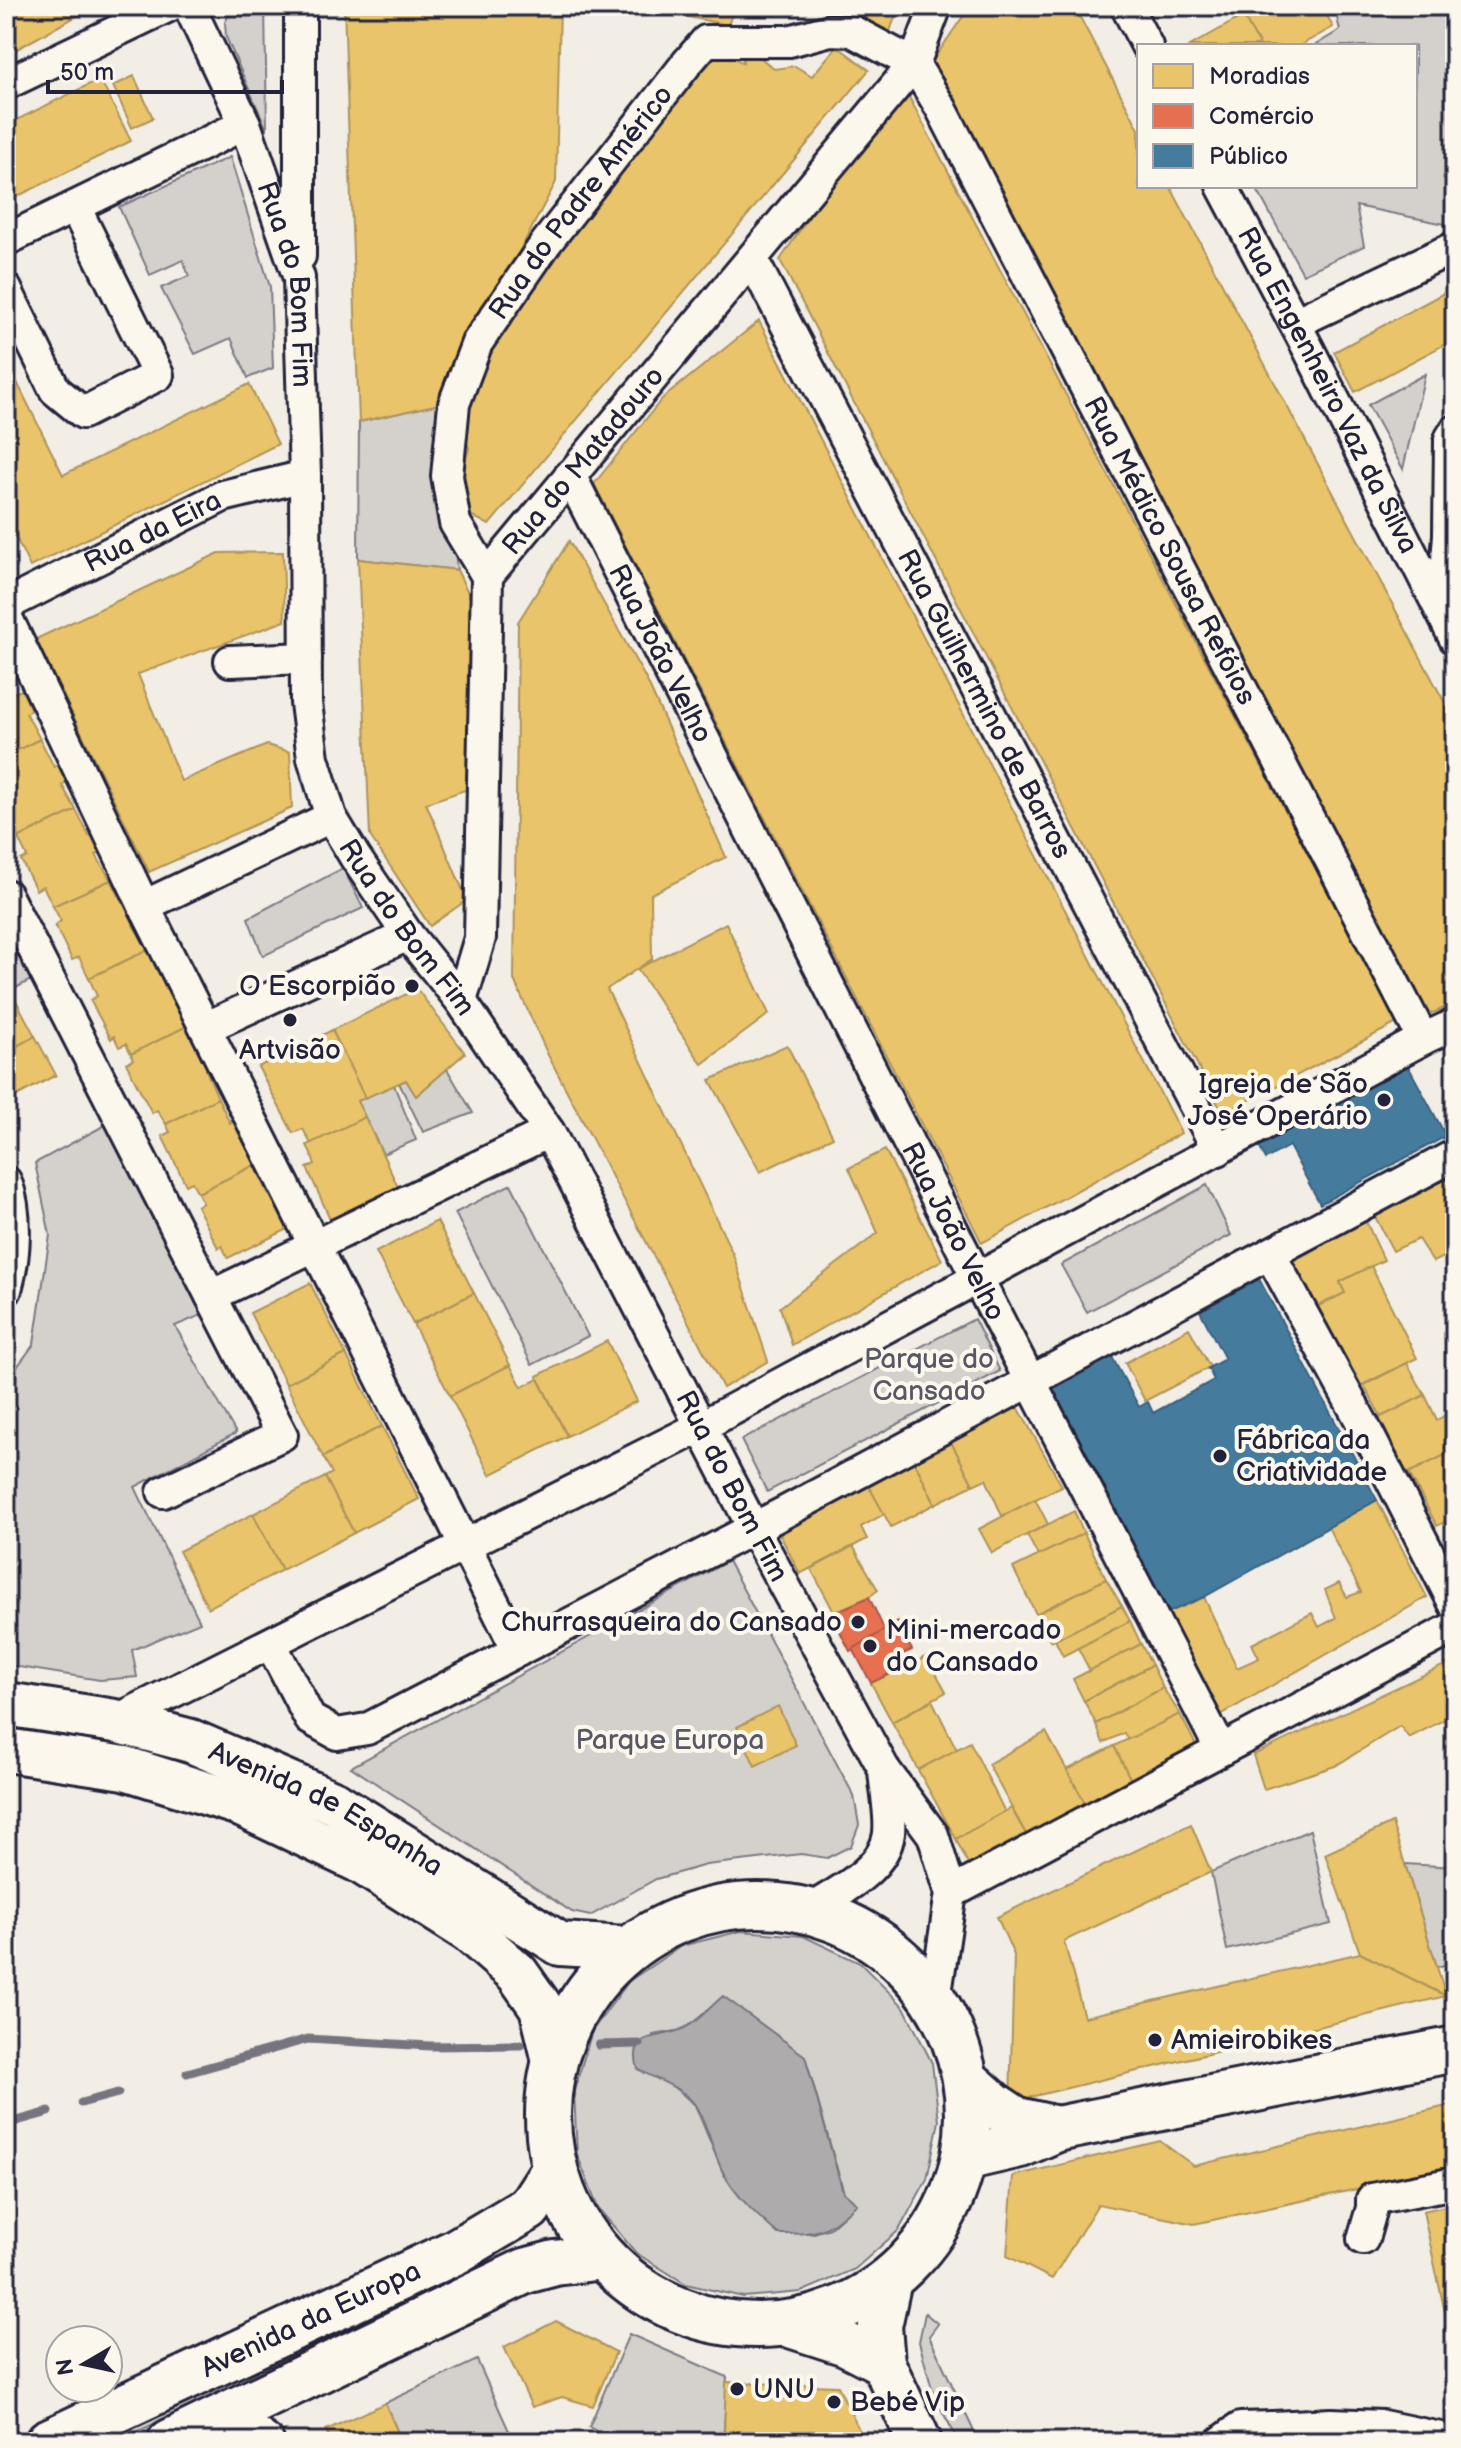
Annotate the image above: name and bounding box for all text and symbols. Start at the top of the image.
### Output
scale bar [48,44,282,94]
legend [1137,44,1417,188]
text: 50 m [60,58,114,87]
text: Moradias [1209,62,1310,91]
street label: Rua do Padre Américo [482,79,680,326]
text: Comércio [1209,102,1314,131]
text: Público [1209,142,1288,171]
street label: Rua do Bom Fim [250,177,319,388]
street label: Rua Engenheiro Vaz da Silva [1230,221,1425,559]
street label: Rua do Matadouro [495,360,671,561]
street label: Rua Médico Sousa Refóios [1077,391,1264,710]
street label: Rua da Eira [79,483,226,580]
street label: Rua Guilhermino de Barros [890,544,1079,864]
street label: Rua João Velho [602,559,719,748]
street label: Rua do Bom Fim [332,833,482,1022]
place label: O Escorpião [239,970,396,1003]
marker: O Escorpião [403,977,421,995]
marker: Artvisão [281,1011,299,1029]
place label: Artvisão [239,1034,341,1067]
place label: Igreja de São José Operário [1188,1068,1368,1133]
marker: Igreja de São José Operário [1375,1091,1393,1109]
street label: Rua João Velho [894,1137,1013,1326]
park label: Parque do Cansado [864,1343,994,1408]
street label: Rua do Bom Fim [669,1385,795,1587]
place label: Fábrica da Criatividade [1236,1424,1387,1489]
marker: Fábrica da Criatividade [1211,1447,1229,1465]
place label: Churrasqueira do Cansado [501,1606,842,1639]
marker: Churrasqueira do Cansado [849,1613,867,1631]
place label: Mini-mercado do Cansado [886,1614,1061,1679]
marker: Mini-mercado do Cansado [861,1637,879,1655]
park label: Parque Europa [576,1724,764,1757]
street label: Avenida de Espanha [204,1734,449,1883]
place label: Amieirobikes [1171,2024,1333,2057]
marker: Amieirobikes [1146,2031,1164,2049]
street label: Avenida da Europa [196,2254,426,2385]
north arrow [44,2324,124,2404]
text: N [51,2357,80,2377]
place label: UNU [753,2373,815,2406]
marker: UNU [728,2380,746,2398]
place label: Bebé Vip [850,2386,965,2419]
marker: Bebé Vip [825,2393,843,2411]

